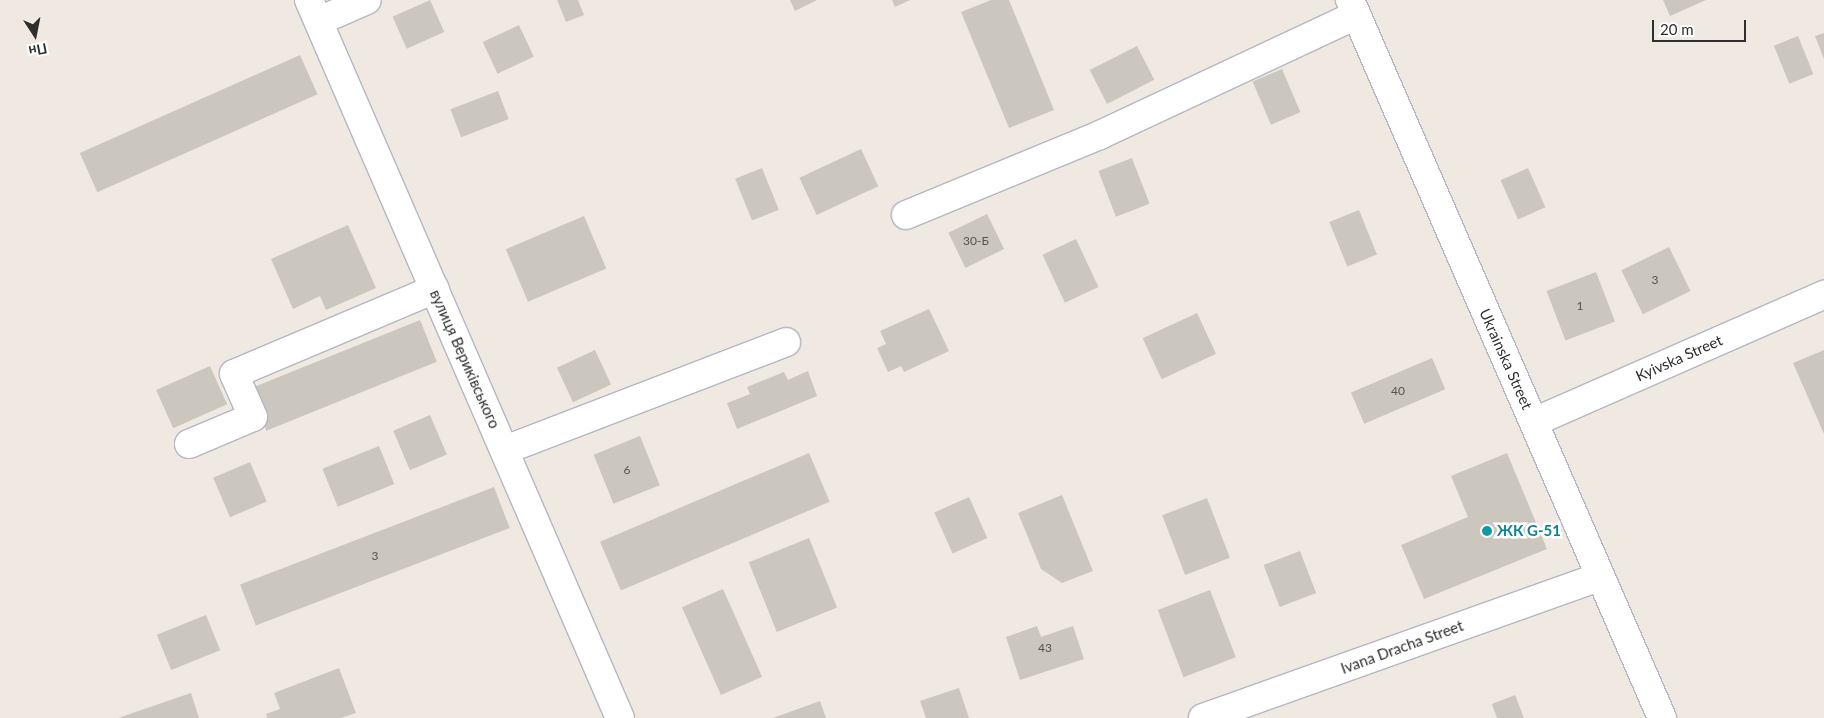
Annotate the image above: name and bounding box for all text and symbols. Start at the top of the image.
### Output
north arrow [10,10,60,60]
scale bar [1654,10,1748,42]
text: 20 m [1660,20,1694,38]
text: Пн [27,40,49,60]
house number: 30-Б [963,234,989,248]
house number: 3 [1652,273,1658,287]
street label: вулиця Вериківського [426,287,504,431]
house number: 1 [1577,299,1583,313]
street label: Ukrainska Street [1476,306,1536,412]
street label: Kyivska Street [1633,331,1725,385]
house number: 40 [1391,384,1405,398]
house number: 6 [624,463,630,477]
place label: ЖК G-51 [1497,522,1561,540]
marker: ЖК G-51 [1481,525,1493,537]
house number: 3 [372,549,378,563]
street label: Ivana Dracha Street [1338,616,1466,678]
house number: 43 [1038,641,1052,655]

